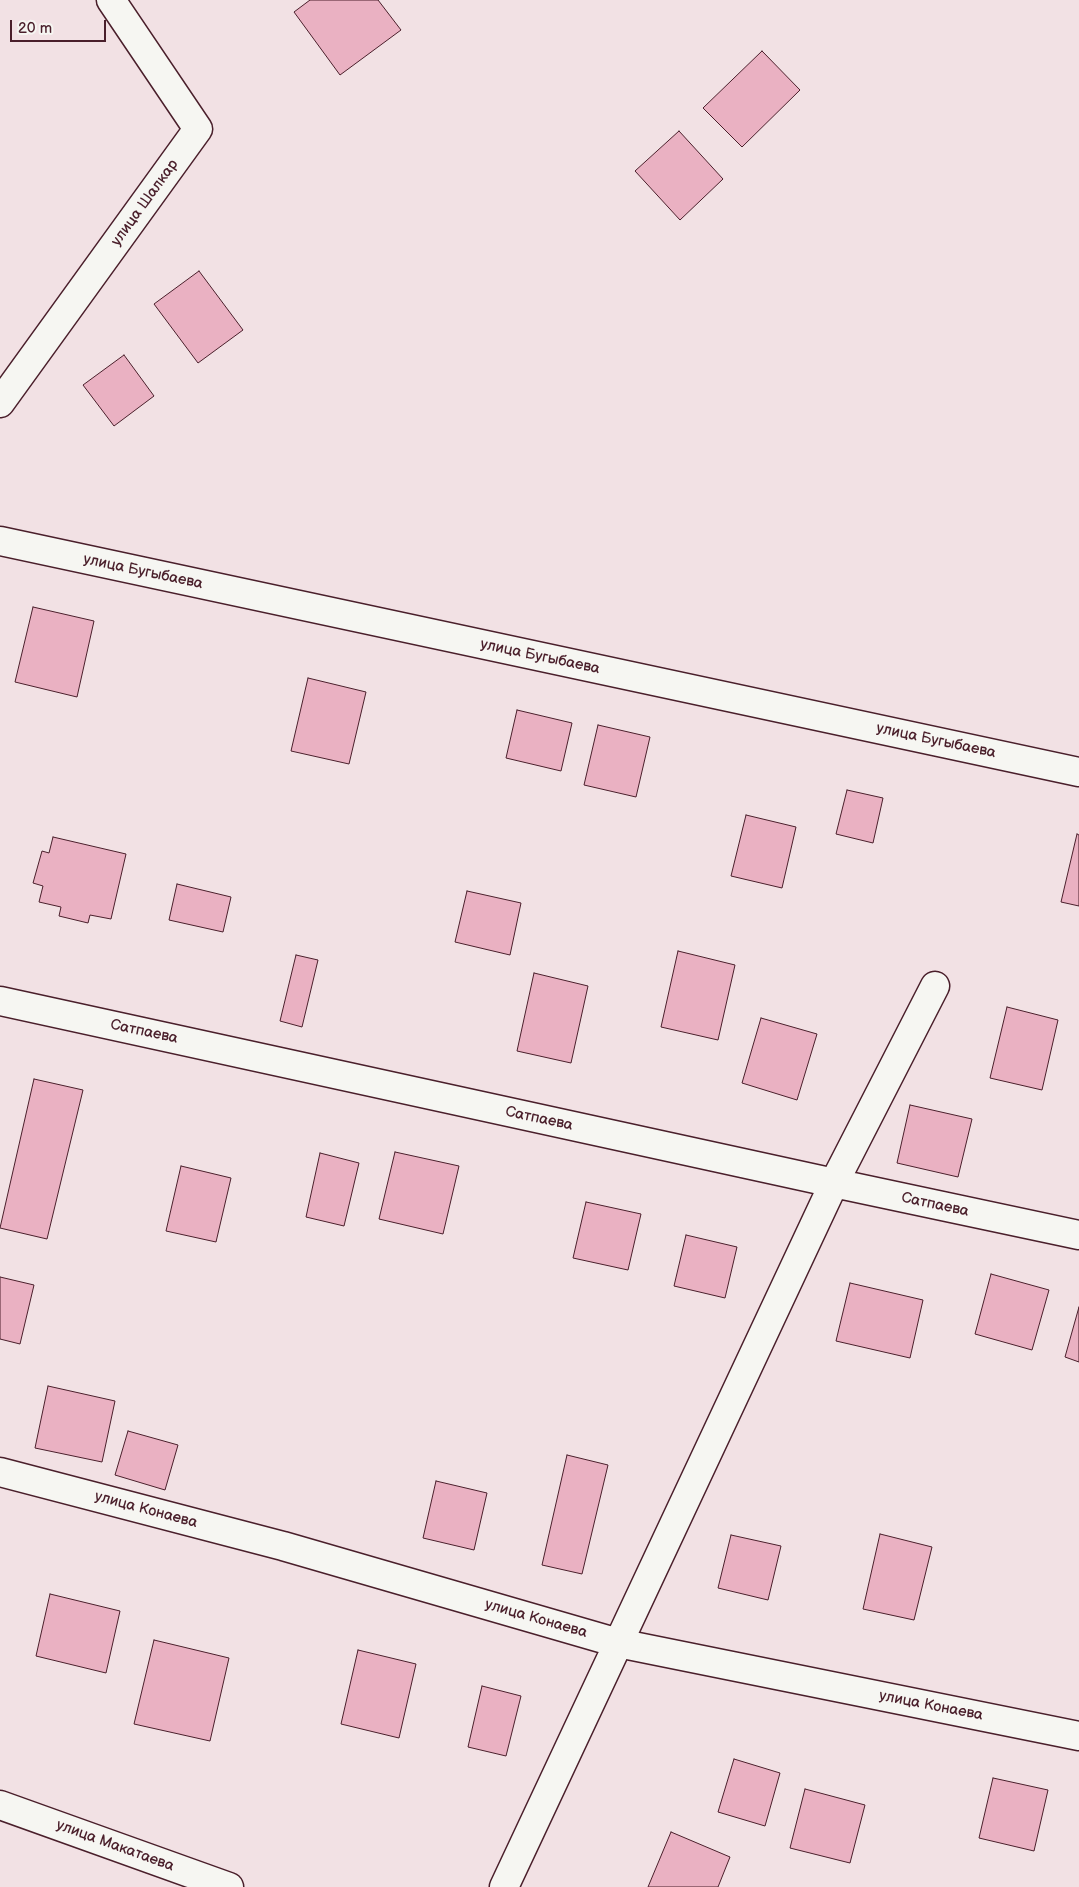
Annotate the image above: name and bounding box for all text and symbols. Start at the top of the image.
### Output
scale bar [12,10,109,42]
text: 20 m [18,19,52,38]
street label: улица Шалкар [108,156,182,250]
street label: улица Бугыбаева [82,551,204,593]
street label: улица Бугыбаева [479,636,601,678]
street label: улица Бугыбаева [875,720,997,762]
street label: Сатпаева [109,1016,179,1048]
street label: Сатпаева [504,1103,574,1135]
street label: Сатпаева [900,1189,970,1221]
street label: улица Конаева [93,1488,199,1532]
street label: улица Конаева [483,1596,589,1642]
street label: улица Конаева [878,1687,984,1725]
street label: улица Макатаева [54,1816,176,1876]

